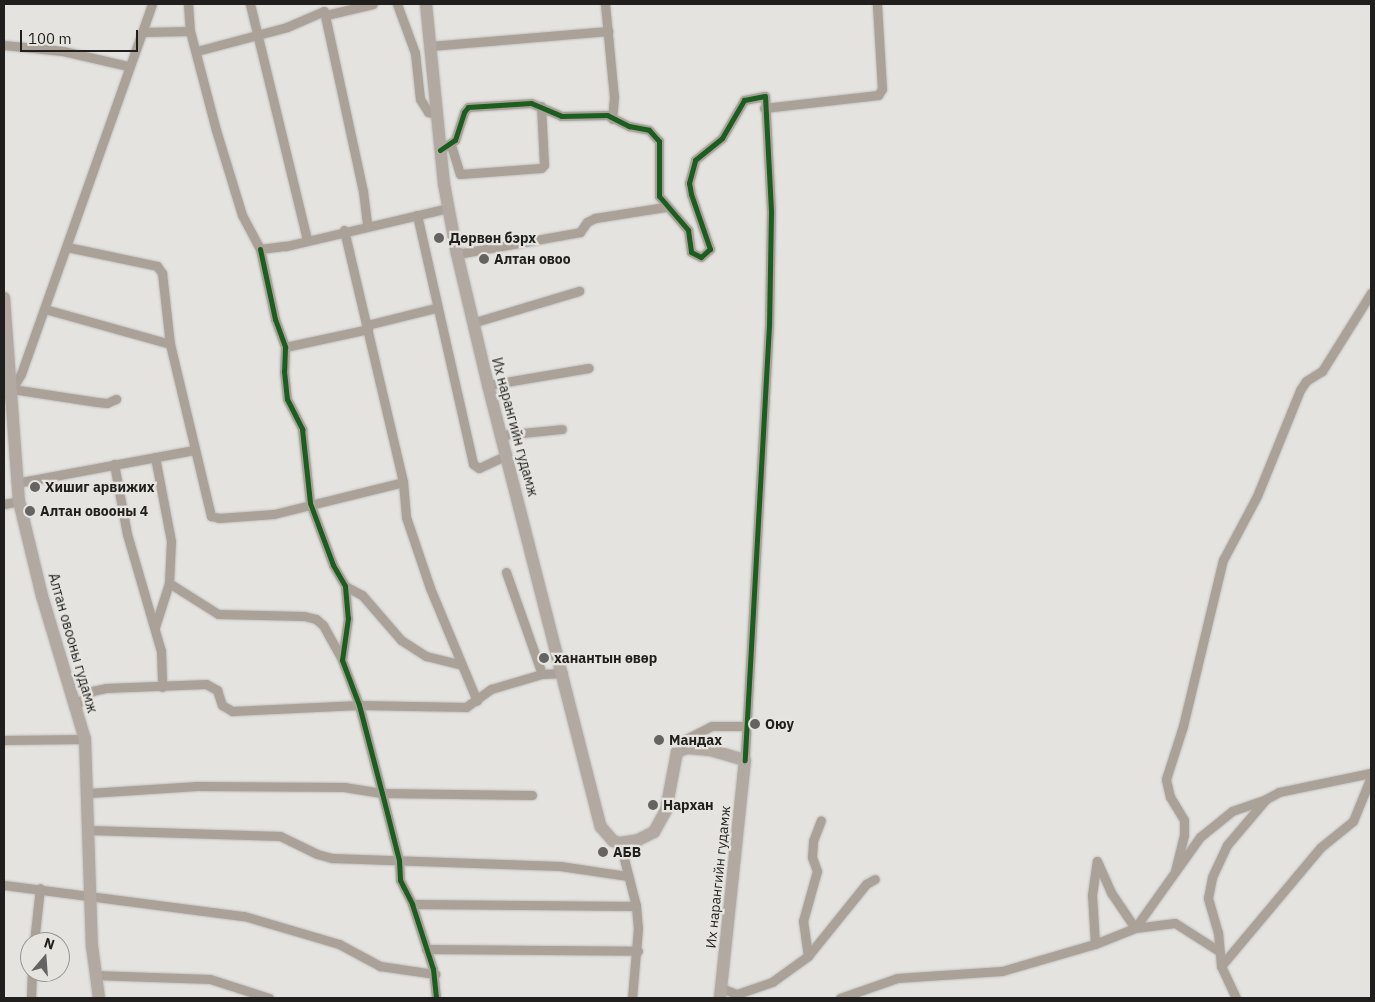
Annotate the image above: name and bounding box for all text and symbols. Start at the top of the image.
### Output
scale bar [22,20,140,52]
text: 100 m [28,29,72,48]
place label: Дөрвөн бэрх [449,230,536,246]
marker: Дөрвөн бэрх [433,232,445,244]
place label: Алтан овоо [494,251,571,267]
marker: Алтан овоо [478,253,490,265]
street label: Их нарангийн гудамж [488,356,542,498]
place label: Хишиг арвижих [45,479,155,495]
marker: Хишиг арвижих [29,481,41,493]
place label: Алтан овооны 4 [40,503,148,519]
marker: Алтан овооны 4 [24,505,36,517]
street label: Алтан овооны гудамж [45,571,101,715]
place label: ханантын өвөр [554,650,657,666]
marker: ханантын өвөр [538,652,550,664]
place label: Оюу [765,716,794,732]
marker: Оюу [749,718,761,730]
place label: Мандах [669,732,722,748]
marker: Мандах [653,734,665,746]
place label: Нархан [663,797,714,813]
marker: Нархан [647,799,659,811]
street label: Их нарангийн гудамж [702,805,734,949]
place label: АБВ [613,844,641,860]
marker: АБВ [597,846,609,858]
north arrow [20,932,70,982]
text: N [42,934,57,954]

